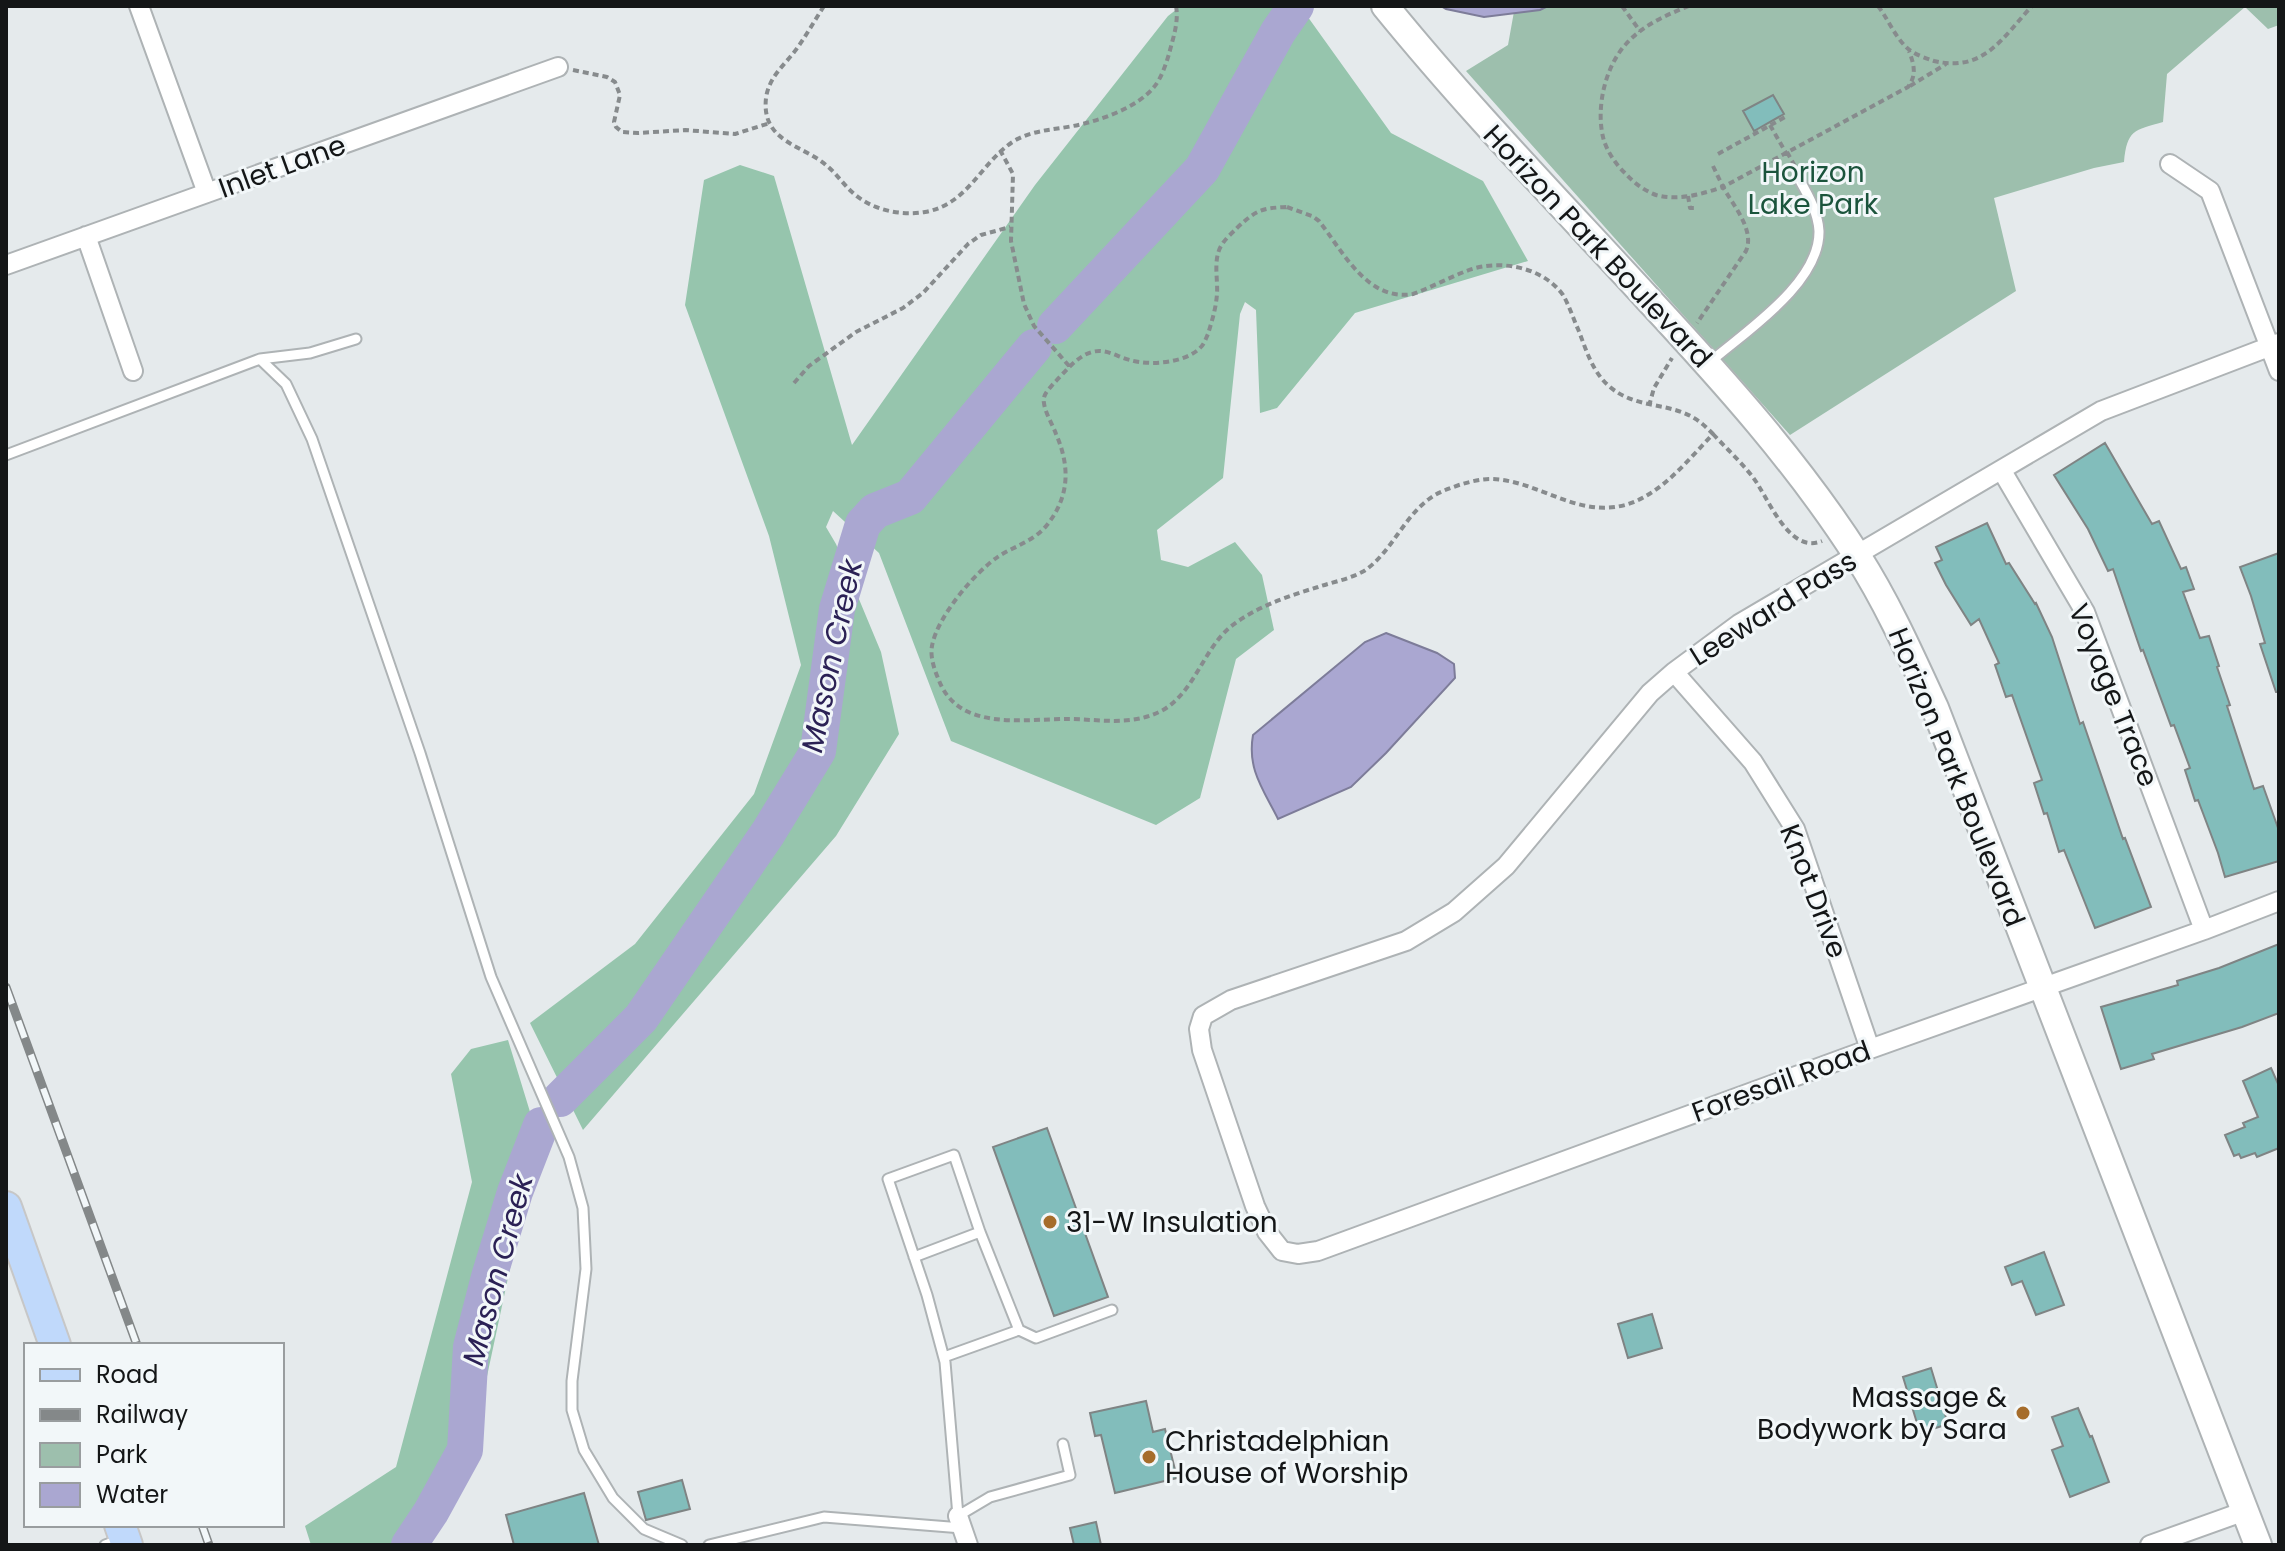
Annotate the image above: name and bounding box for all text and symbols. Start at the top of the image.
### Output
street label: Horizon Park Boulevard [1474,116,1721,376]
street label: Inlet Lane [213,125,351,208]
park label: Horizon Lake Park [1748,153,1879,224]
street label: Leeward Pass [1682,542,1864,675]
water label: Mason Creek [790,554,873,756]
street label: Voyage Trace [2059,598,2168,793]
street label: Horizon Park Boulevard [1879,622,2034,933]
street label: Knot Drive [1770,819,1857,964]
street label: Foresail Road [1686,1031,1876,1132]
water label: Mason Creek [451,1168,544,1370]
place label: 31-W Insulation [1066,1203,1278,1242]
marker: 31-W Insulation [1041,1213,1059,1231]
legend [24,1343,284,1527]
text: Road [96,1358,158,1391]
place label: Massage & Bodywork by Sara [1757,1378,2007,1449]
text: Railway [96,1398,189,1431]
marker: Massage & Bodywork by Sara [2014,1404,2032,1422]
place label: Christadelphian House of Worship [1165,1422,1408,1493]
text: Park [96,1438,148,1471]
marker: Christadelphian House of Worship [1140,1448,1158,1466]
text: Water [96,1478,168,1511]

